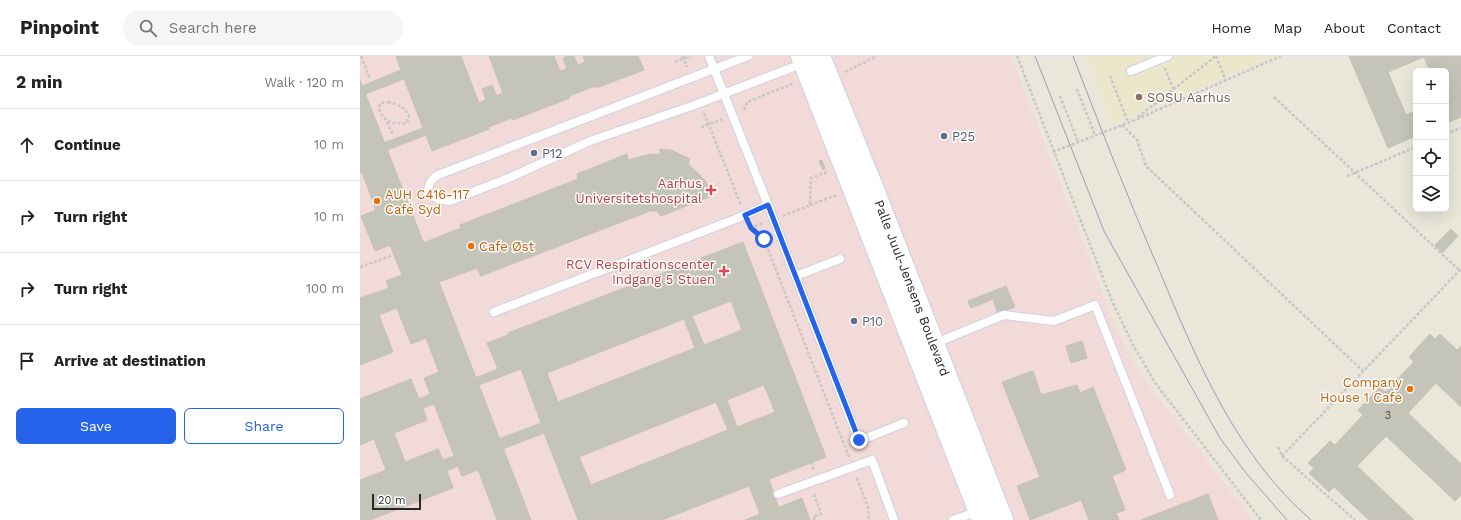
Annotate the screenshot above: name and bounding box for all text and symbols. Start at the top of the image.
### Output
search box [123,10,403,46]
text: Pinpoint [20,16,99,39]
icon: search [137,17,159,39]
text: Search here [169,19,257,37]
text: Home [1211,20,1251,36]
text: Map [1273,20,1302,36]
text: About [1324,20,1365,36]
text: Contact [1387,20,1441,36]
map controls [1413,68,1449,212]
button: + [1413,68,1449,104]
text: 2 min [16,72,62,92]
text: Walk · 120 m [265,75,344,90]
place label: SOSU Aarhus [1147,90,1231,105]
marker: SOSU Aarhus [1134,92,1144,102]
button: − [1413,104,1449,140]
place label: P25 [952,129,975,144]
marker: P25 [939,131,949,141]
icon: ahead [16,134,38,156]
text: Continue [54,136,121,154]
text: 10 m [314,137,344,152]
button: locate [1413,140,1449,176]
place label: P12 [542,146,563,161]
marker: P12 [529,148,539,158]
place label: Aarhus Universitetshospital [576,176,702,206]
button: layers [1413,176,1449,212]
marker: Aarhus Universitetshospital [705,184,717,196]
place label: AUH C416-117 Café Syd [385,187,470,217]
marker: AUH C416-117 Café Syd [372,196,382,206]
street label: Palle Juul-Jensens Boulevard [871,198,953,378]
icon: right [16,206,38,228]
text: Turn right [54,208,127,226]
text: 10 m [314,209,344,224]
route start [755,230,773,248]
place label: Cafe Øst [479,239,535,254]
marker: Cafe Øst [466,241,476,251]
place label: RCV Respirationscenter Indgang 5 Stuen [566,257,715,287]
marker: RCV Respirationscenter Indgang 5 Stuen [718,265,730,277]
icon: right [16,278,38,300]
text: Turn right [54,280,127,298]
text: 100 m [306,281,344,296]
place label: P10 [862,314,883,329]
marker: P10 [849,316,859,326]
icon: arrive [16,350,38,372]
text: Arrive at destination [54,352,206,370]
place label: Company House 1 Cafe [1320,375,1402,405]
marker: Company House 1 Cafe [1405,384,1415,394]
button: Save [16,408,176,444]
button: Share [184,408,344,444]
house number: 3 [1385,409,1391,422]
route end [850,431,868,449]
scale bar [372,492,421,511]
text: 20 m [378,494,406,507]

